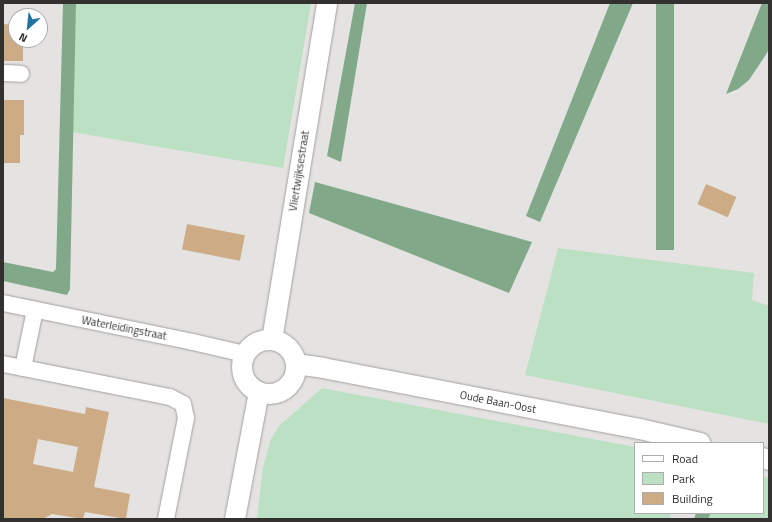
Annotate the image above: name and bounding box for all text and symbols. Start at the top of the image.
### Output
north arrow [8,8,48,48]
text: N [16,29,30,47]
street label: Vliertwijksestraat [286,130,312,212]
street label: Waterleidingstraat [80,313,168,343]
street label: Oude Baan-Oost [459,388,537,416]
legend [634,442,764,514]
text: Road [672,449,698,468]
text: Park [672,469,695,488]
text: Building [672,489,713,508]

